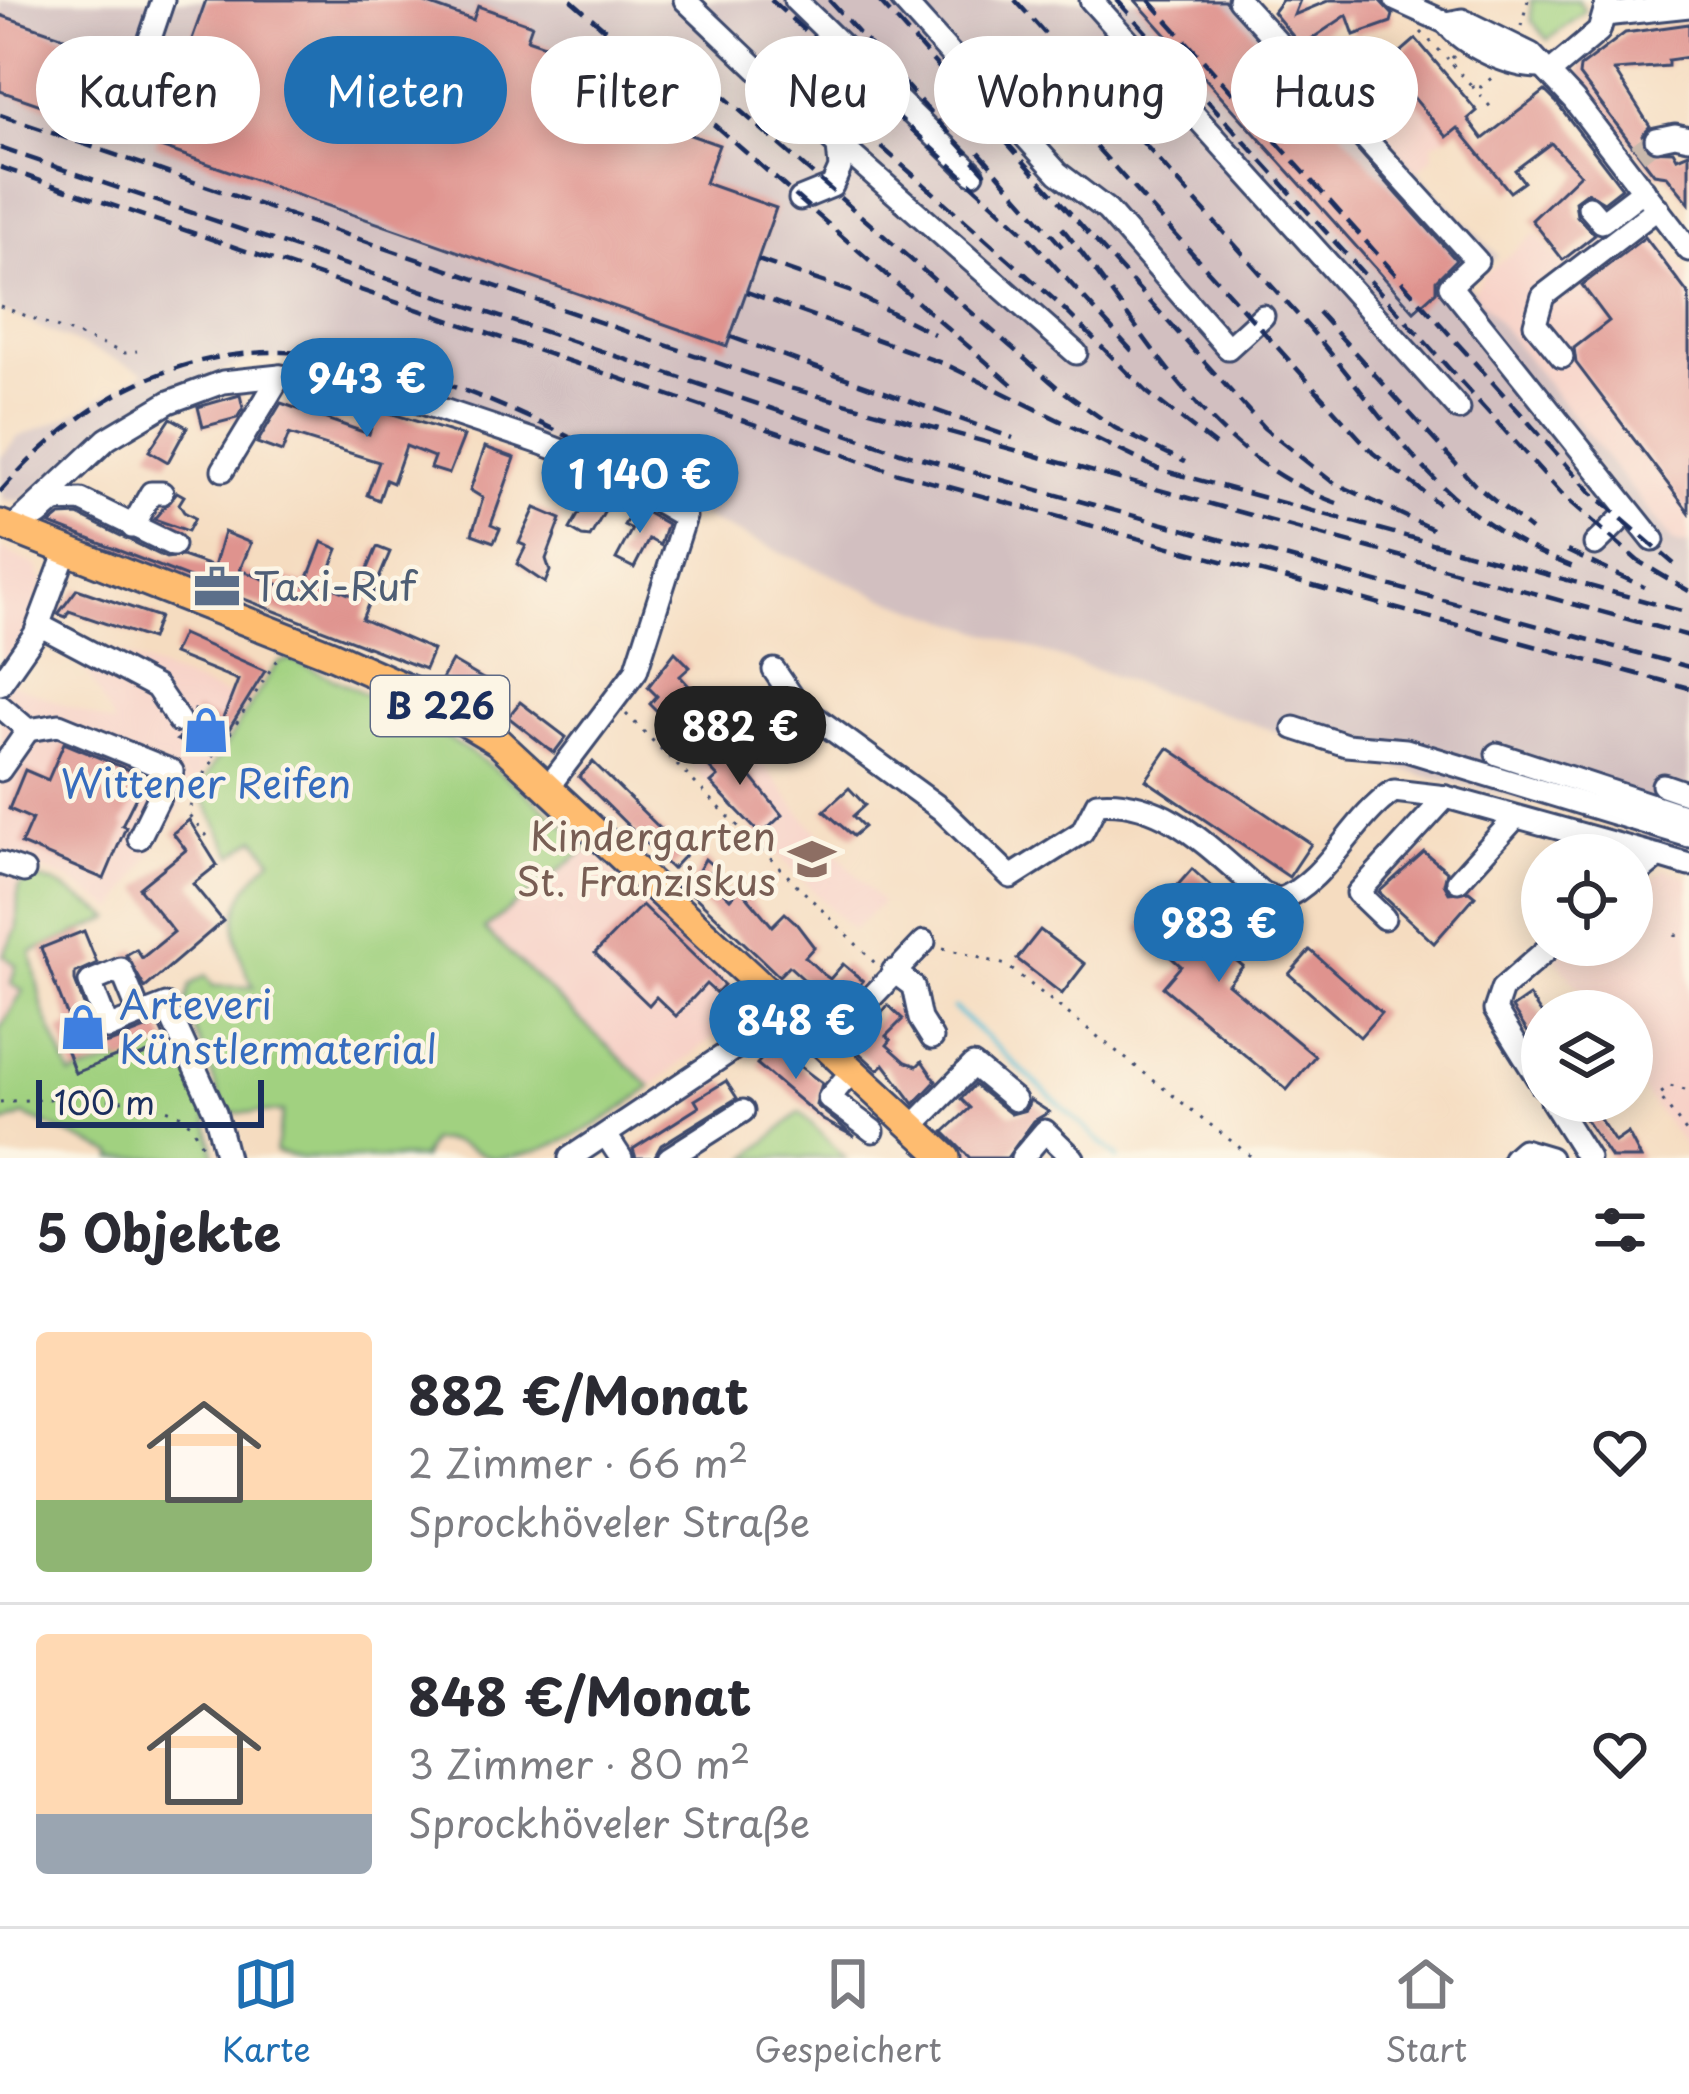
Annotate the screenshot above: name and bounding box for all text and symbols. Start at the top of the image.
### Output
chip: Kaufen [36,36,260,144]
chip: Mieten [284,36,507,144]
chip: Filter [531,36,721,144]
chip: Neu [745,36,910,144]
chip: Wohnung [934,36,1207,144]
chip: Haus [1231,36,1418,144]
pin: 943 € [283,338,451,440]
text: 943 € [308,347,426,406]
pin: 1 140 € [529,434,751,536]
text: 1 140 € [568,443,712,502]
place label: Taxi-Ruf [253,555,419,614]
office icon: Taxi-Ruf [192,562,242,612]
road number: B 226 [371,676,509,736]
pin: 882 € [656,686,824,788]
text: 882 € [681,695,799,754]
shop icon: Wittener Reifen [181,705,231,755]
place label: Wittener Reifen [61,752,351,811]
place label: Kindergarten St. Franziskus [516,805,776,909]
school or university icon: Kindergarten St. Franziskus [787,834,837,884]
map controls [1521,834,1653,1122]
button: locate [1521,834,1653,966]
pin: 983 € [1135,883,1303,985]
text: 983 € [1161,892,1277,951]
place label: Arteveri Künstlermaterial [119,973,437,1077]
pin: 848 € [712,980,880,1082]
text: 848 € [736,989,856,1048]
button: layers [1521,990,1653,1122]
shop icon: Arteveri Künstlermaterial [58,1002,108,1052]
scale bar [36,1074,264,1127]
text: 100 m [54,1076,155,1126]
text: 5 Objekte [36,1192,281,1269]
icon: filters [1587,1197,1653,1263]
text: 882 €/Monat [408,1355,749,1432]
icon: home [132,1380,276,1524]
icon: heart [1587,1419,1653,1485]
text: 2 Zimmer · 66 m² [408,1432,748,1491]
text: Sprockhöveler Straße [408,1491,810,1550]
text: 848 €/Monat [408,1656,751,1733]
icon: home [132,1682,276,1826]
icon: heart [1587,1721,1653,1787]
text: 3 Zimmer · 80 m² [408,1733,750,1792]
text: Sprockhöveler Straße [408,1792,810,1851]
tab: Karte [222,1951,311,2073]
tab: Gespeichert [754,1951,942,2073]
tab: Start [1385,1951,1467,2073]

